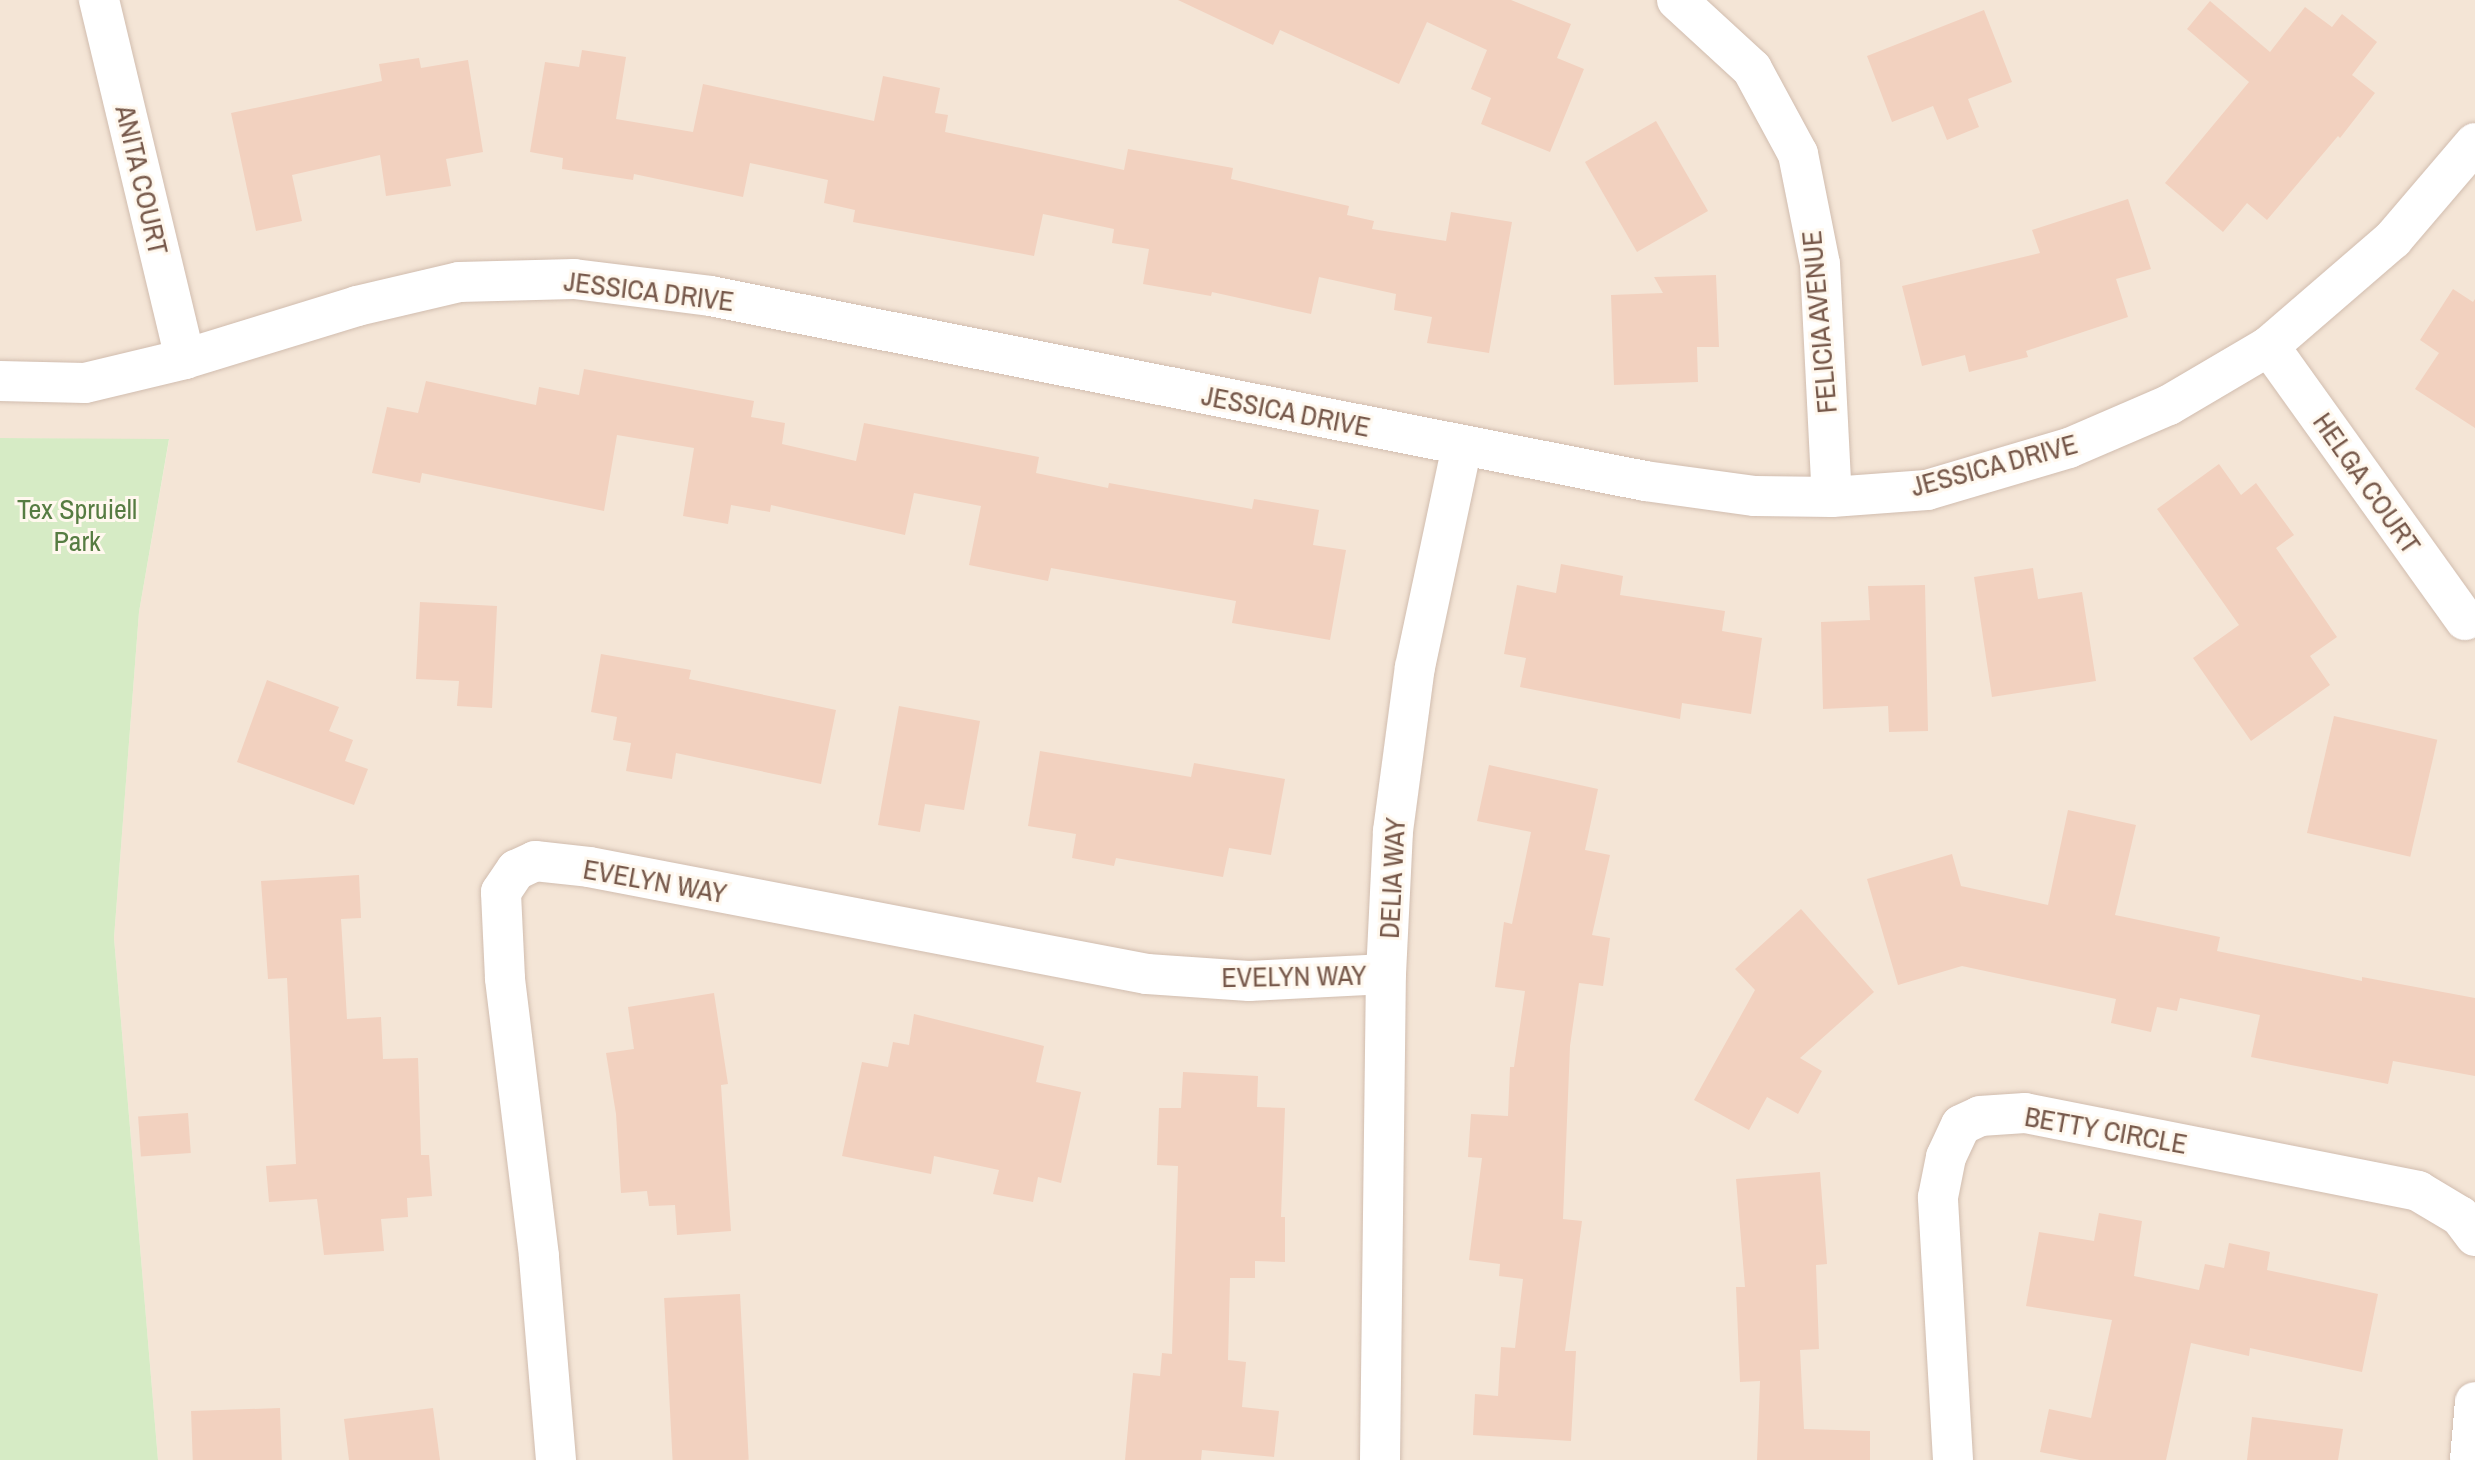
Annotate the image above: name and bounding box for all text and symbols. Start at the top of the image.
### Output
street label: ANITA COURT [108,101,176,259]
street label: FELICIA AVENUE [1794,228,1844,416]
street label: JESSICA DRIVE [561,264,737,318]
street label: JESSICA DRIVE [1198,378,1374,444]
street label: HELGA COURT [2306,406,2428,560]
street label: JESSICA DRIVE [1906,426,2082,504]
park label: Tex Spruiell Park [17,492,137,558]
street label: DELIA WAY [1372,816,1412,940]
street label: EVELYN WAY [581,852,729,910]
street label: EVELYN WAY [1221,958,1367,994]
street label: BETTY CIRCLE [2022,1099,2190,1161]

